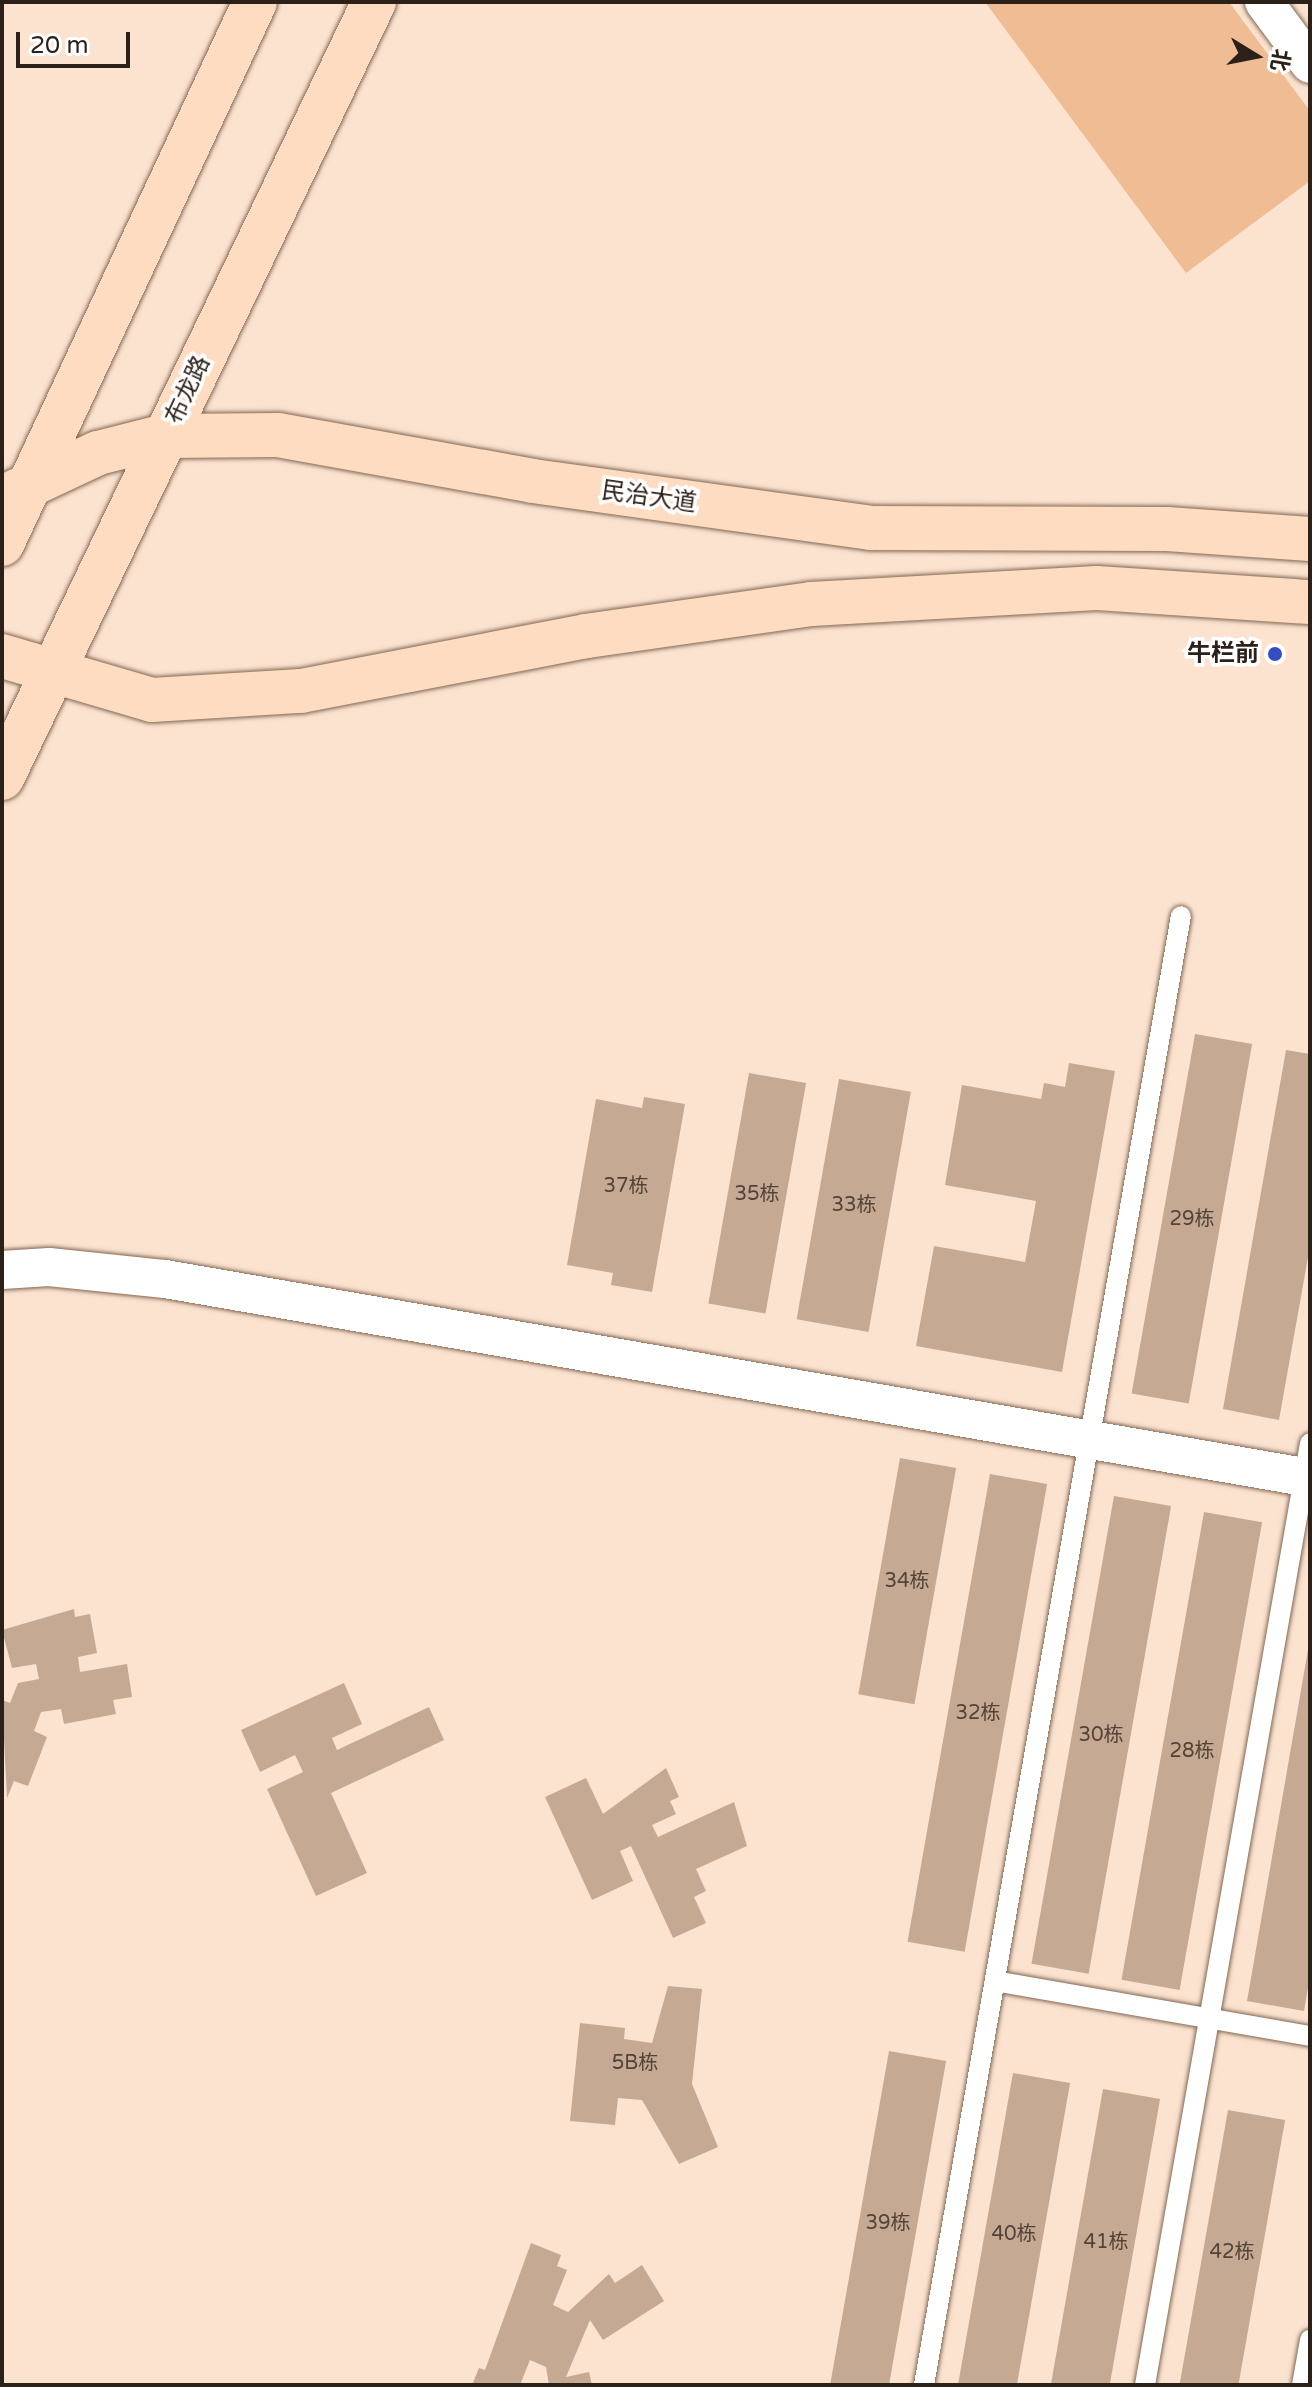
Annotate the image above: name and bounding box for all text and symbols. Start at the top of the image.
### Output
scale bar [20,16,134,66]
north arrow [1216,16,1296,96]
text: 20 m [30,31,88,60]
text: 北 [1265,47,1294,73]
street label: 布龙路 [160,351,216,429]
street label: 民治大道 [599,476,699,518]
place label: 牛栏前 [1187,640,1259,668]
marker: 牛栏前 [1266,645,1284,663]
house number: 37栋 [603,1174,649,1198]
house number: 35栋 [734,1182,780,1206]
house number: 33栋 [831,1193,877,1217]
house number: 29栋 [1169,1207,1215,1231]
house number: 34栋 [884,1569,930,1593]
house number: 32栋 [955,1701,1001,1725]
house number: 30栋 [1078,1723,1124,1747]
house number: 28栋 [1169,1739,1215,1763]
house number: 5B栋 [612,2051,658,2075]
house number: 39栋 [865,2211,911,2235]
house number: 40栋 [991,2222,1037,2246]
house number: 41栋 [1083,2230,1129,2254]
house number: 42栋 [1209,2240,1255,2264]

